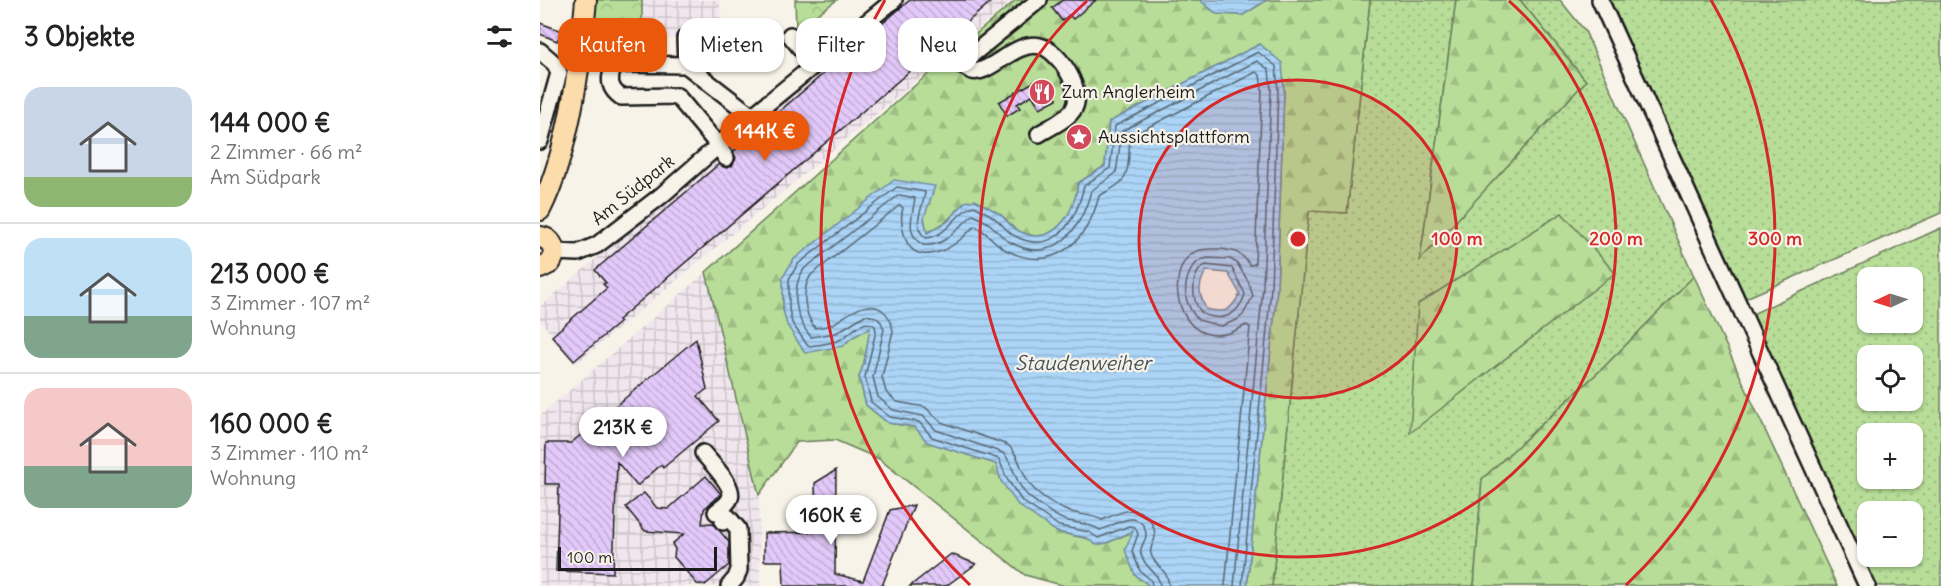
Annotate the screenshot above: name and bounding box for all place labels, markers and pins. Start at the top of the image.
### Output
restaurant icon: Zum Anglerheim [1027,77,1057,107]
place label: Zum Anglerheim [1062,80,1196,103]
pin: 144K € [716,111,814,162]
place icon: Aussichtsplattform [1064,122,1094,152]
place label: Aussichtsplattform [1098,125,1250,148]
centre of rings [1288,229,1308,249]
pin: 213K € [574,407,672,458]
pin: 160K € [782,495,880,546]

